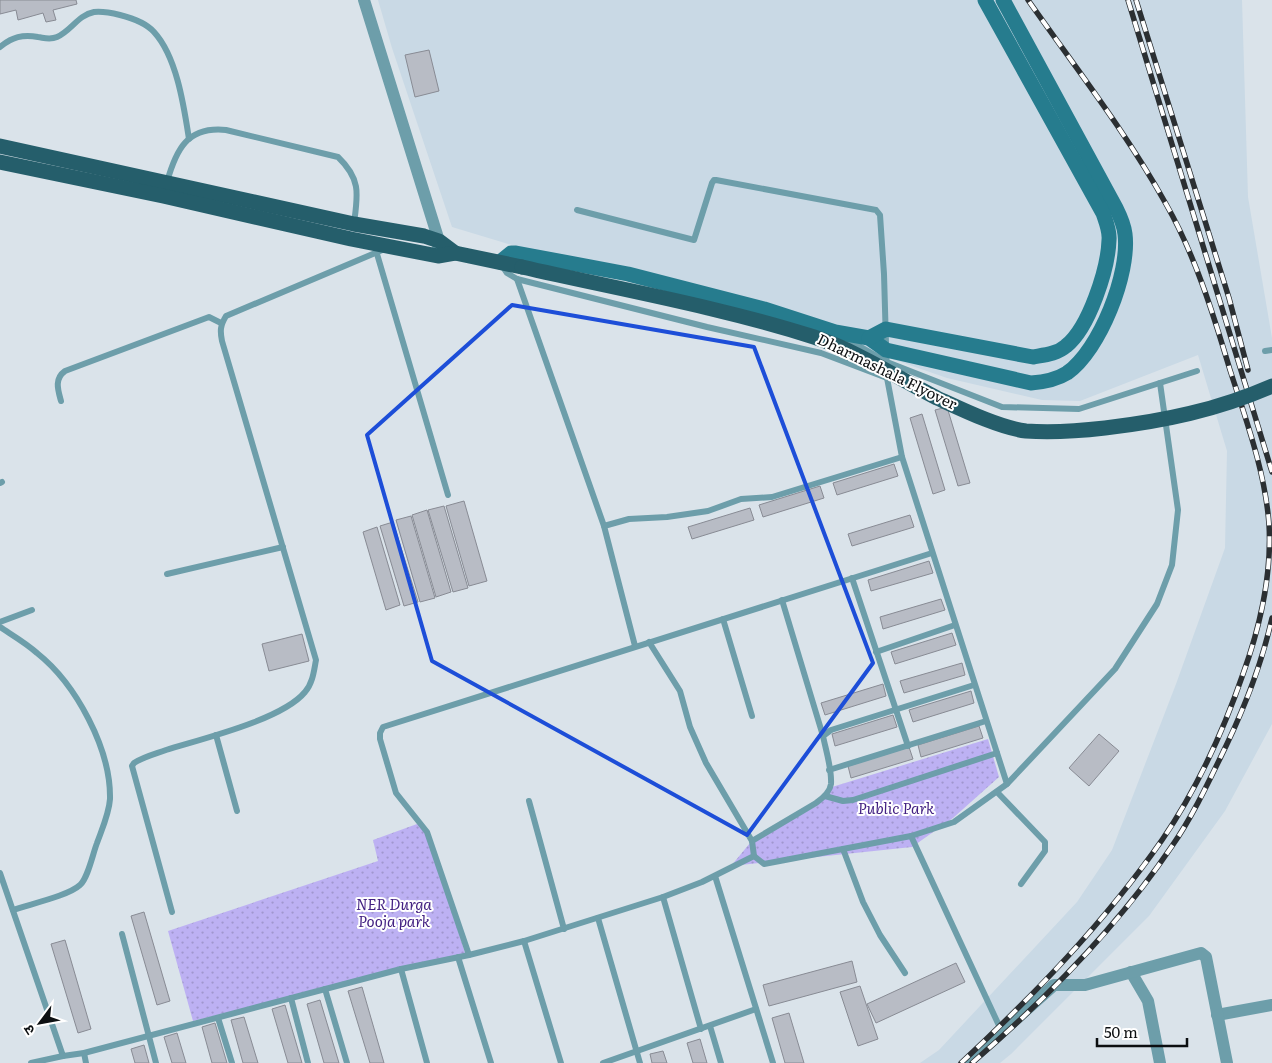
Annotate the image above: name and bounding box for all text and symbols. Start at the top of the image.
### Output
street label: Dharmashala Flyover [814,327,962,415]
park label: Public Park [858,796,935,819]
park label: NER Durga Pooja park [356,892,432,932]
north arrow [15,998,65,1048]
scale bar [1097,1016,1187,1048]
text: 50 m [1104,1020,1138,1043]
text: उ [17,1021,39,1039]

